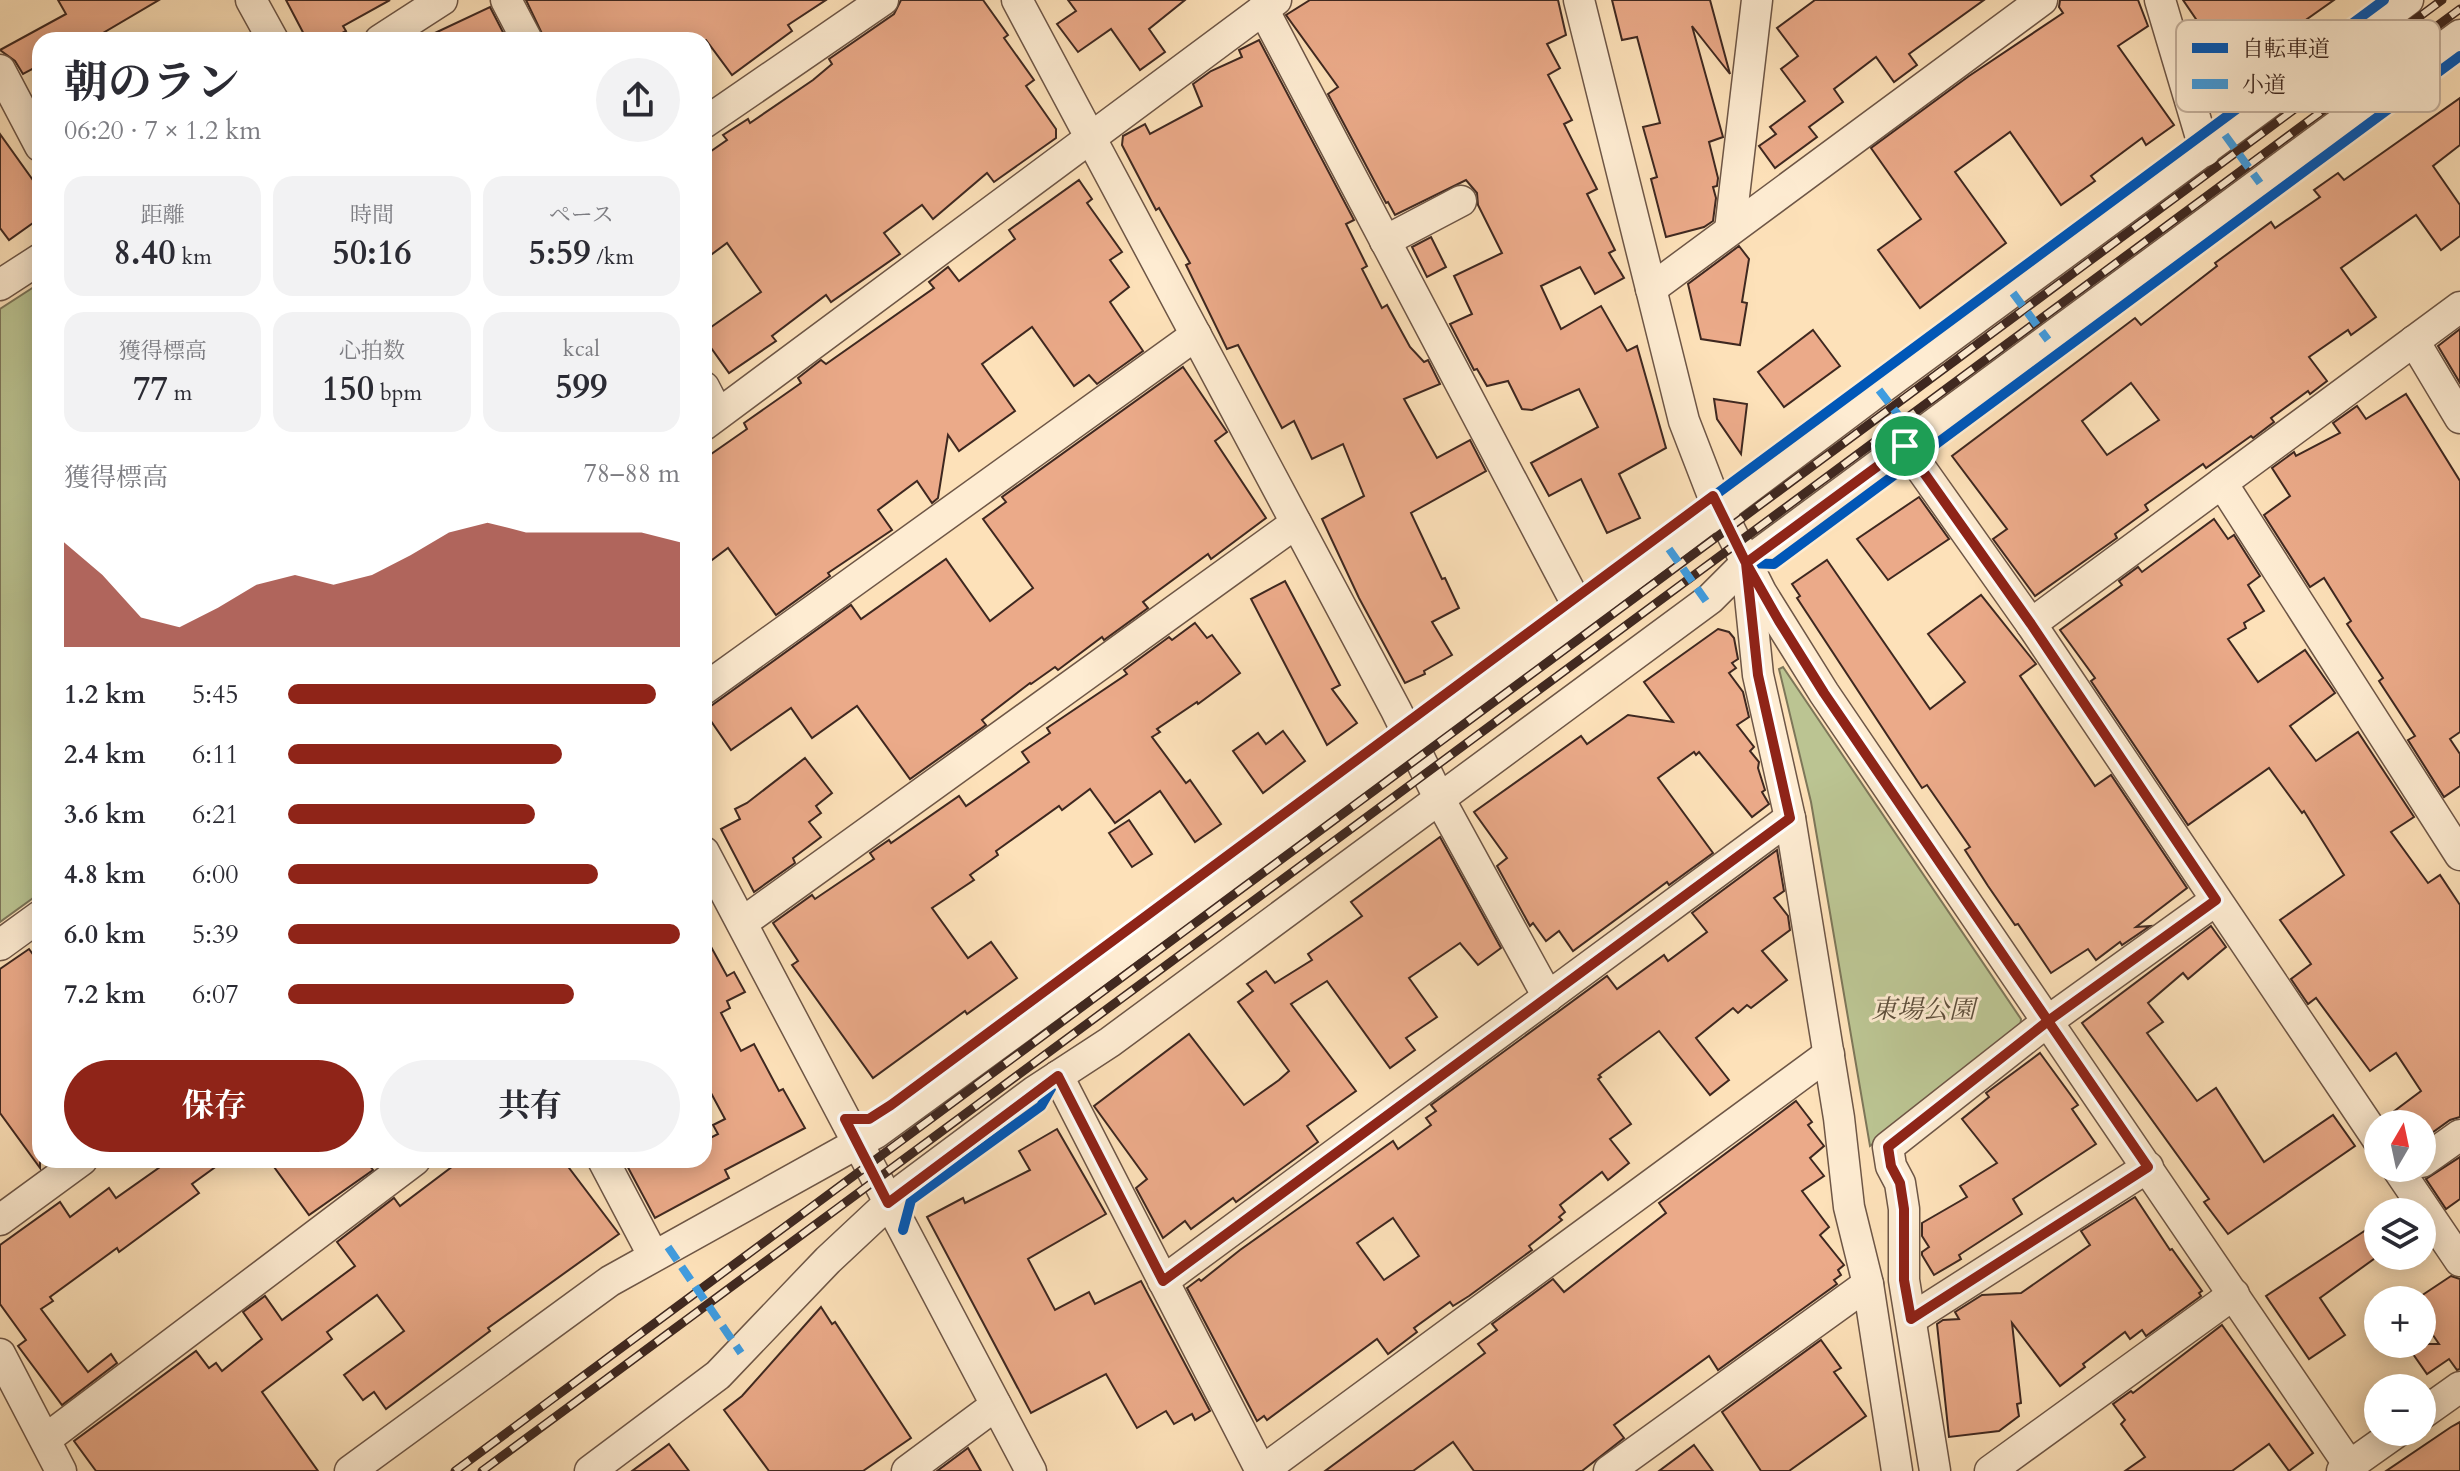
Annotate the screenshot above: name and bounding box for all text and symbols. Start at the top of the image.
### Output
legend [2176,20,2440,112]
text: 自転車道 [2242,34,2330,64]
text: 朝のラン [64,53,240,113]
button: share [596,58,680,142]
text: 小道 [2242,70,2286,100]
text: 06:20 · 7 × 1.2 km [64,113,261,148]
text: 距離 [141,200,185,230]
text: 時間 [350,200,394,230]
text: ペース [549,200,614,230]
text: 8.40 [113,230,176,276]
text: 50:16 [332,230,412,276]
text: 5:59 [529,230,591,276]
text: km [176,242,212,272]
text: /km [591,242,634,272]
text: kcal [563,334,600,364]
text: 獲得標高 [119,336,207,366]
text: 心拍数 [339,336,405,366]
text: 599 [555,364,607,410]
text: 77 [133,366,168,412]
text: 150 [322,366,374,412]
text: m [168,378,192,408]
text: bpm [374,378,422,408]
pin [1871,412,1939,480]
icon: arrive [1883,424,1927,468]
text: 78–88 m [583,456,680,491]
text: 獲得標高 [64,460,168,495]
text: 1.2 km [64,677,145,712]
text: 5:45 [192,677,239,712]
text: 2.4 km [64,737,145,772]
text: 6:11 [192,737,239,772]
text: 3.6 km [64,797,145,832]
text: 6:21 [192,797,239,832]
text: 4.8 km [64,857,145,892]
text: 6:00 [192,857,239,892]
text: 6.0 km [64,917,145,952]
text: 5:39 [192,917,239,952]
text: 7.2 km [64,977,145,1012]
text: 6:07 [192,977,239,1012]
park label: 東場公園 [1871,992,1979,1027]
button: 保存 [64,1060,364,1152]
button: 共有 [380,1060,680,1152]
north arrow [2364,1110,2436,1182]
map controls [2364,1110,2436,1446]
button: layers [2364,1198,2436,1270]
button: + [2364,1286,2436,1358]
button: − [2364,1374,2436,1446]

